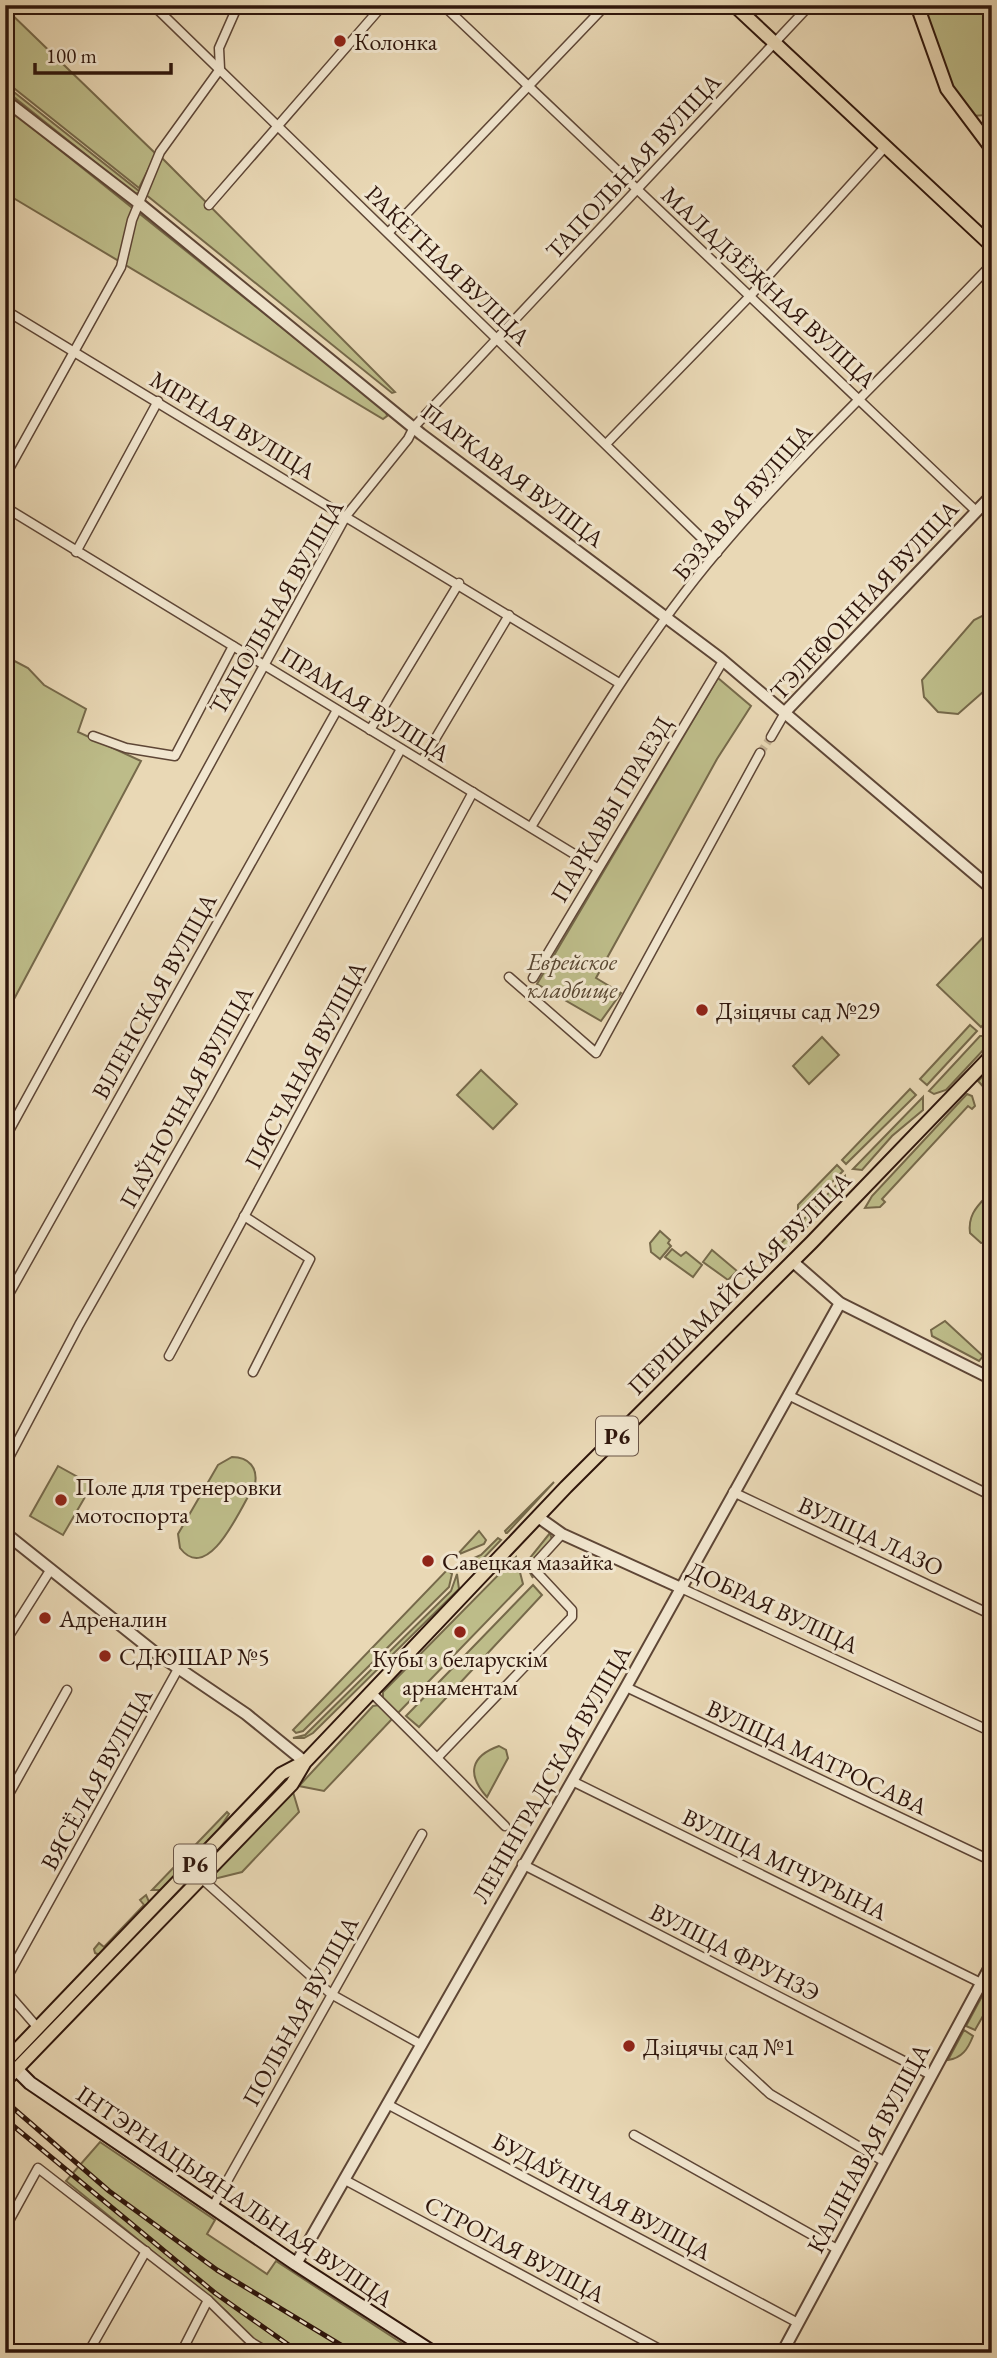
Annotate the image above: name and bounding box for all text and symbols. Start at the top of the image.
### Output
place label: Колонка [354,26,438,57]
scale bar [35,32,172,76]
marker: Колонка [332,33,348,49]
text: 100 m [46,42,97,69]
street label: ТАПОЛЬНАЯ ВУЛІЦА [539,66,728,266]
street label: РАКЕТНАЯ ВУЛІЦА [359,178,537,352]
street label: МАЛАДЗЁЖНАЯ ВУЛІЦА [655,179,883,395]
street label: МІРНАЯ ВУЛІЦА [145,363,322,487]
street label: ПАРКАВАЯ ВУЛІЦА [415,396,611,554]
street label: БЭЗАВАЯ ВУЛІЦА [665,417,819,587]
street label: ТЭЛЕФОННАЯ ВУЛІЦА [763,493,965,707]
street label: ТАПОЛЬНАЯ ВУЛІЦА [202,494,350,720]
street label: ПРАМАЯ ВУЛІЦА [274,639,456,769]
street label: ПАРКАВЫ ПРАЕЗД [543,710,679,908]
street label: ВІЛЕНСКАЯ ВУЛІЦА [85,887,224,1104]
park label: Еврейское кладбище [526,946,618,1005]
street label: ПЯСЧАНАЯ ВУЛІЦА [237,956,373,1174]
street label: ПАЎНОЧНАЯ ВУЛІЦА [112,980,260,1213]
place label: Дзіцячы сад №29 [716,995,880,1026]
marker: Дзіцячы сад №29 [694,1002,710,1018]
street label: ПЕРШАМАЙСКАЯ ВУЛІЦА [621,1164,858,1401]
road number: Р6 [596,1416,638,1456]
place label: Поле для тренеровки мотоспорта [75,1471,282,1530]
street label: ВУЛІЦА ЛАЗО [793,1489,949,1583]
marker: Поле для тренеровки мотоспорта [53,1492,69,1508]
place label: Савецкая мазайка [442,1546,614,1577]
marker: Савецкая мазайка [420,1553,436,1569]
street label: ДОБРАЯ ВУЛІЦА [682,1554,864,1660]
place label: Адреналин [58,1603,167,1634]
marker: Адреналин [37,1610,53,1626]
marker: Кубы з беларускім арнаментам [452,1624,468,1640]
street label: ЛЕНІНГРАДСКАЯ ВУЛІЦА [464,1639,638,1909]
place label: СДЮШАР №5 [119,1641,269,1672]
place label: Кубы з беларускім арнаментам [372,1643,548,1702]
marker: СДЮШАР №5 [97,1648,113,1664]
street label: ВЯСЁЛАЯ ВУЛІЦА [33,1682,159,1875]
street label: ВУЛІЦА МАТРОСАВА [701,1692,933,1822]
street label: ВУЛІЦА МІЧУРЫНА [677,1801,893,1927]
road number: Р6 [174,1844,216,1884]
street label: ВУЛІЦА ФРУНЗЭ [645,1896,825,2008]
street label: ПОЛЬНАЯ ВУЛІЦА [235,1910,365,2111]
place label: Дзіцячы сад №1 [643,2031,795,2062]
street label: КАЛІНАВАЯ ВУЛІЦА [800,2037,937,2258]
marker: Дзіцячы сад №1 [621,2038,637,2054]
street label: ІНТЭРНАЦЫЯНАЛЬНАЯ ВУЛІЦА [71,2078,400,2314]
street label: БУДАЎНІЧАЯ ВУЛІЦА [487,2125,717,2267]
street label: СТРОГАЯ ВУЛІЦА [419,2188,611,2310]

